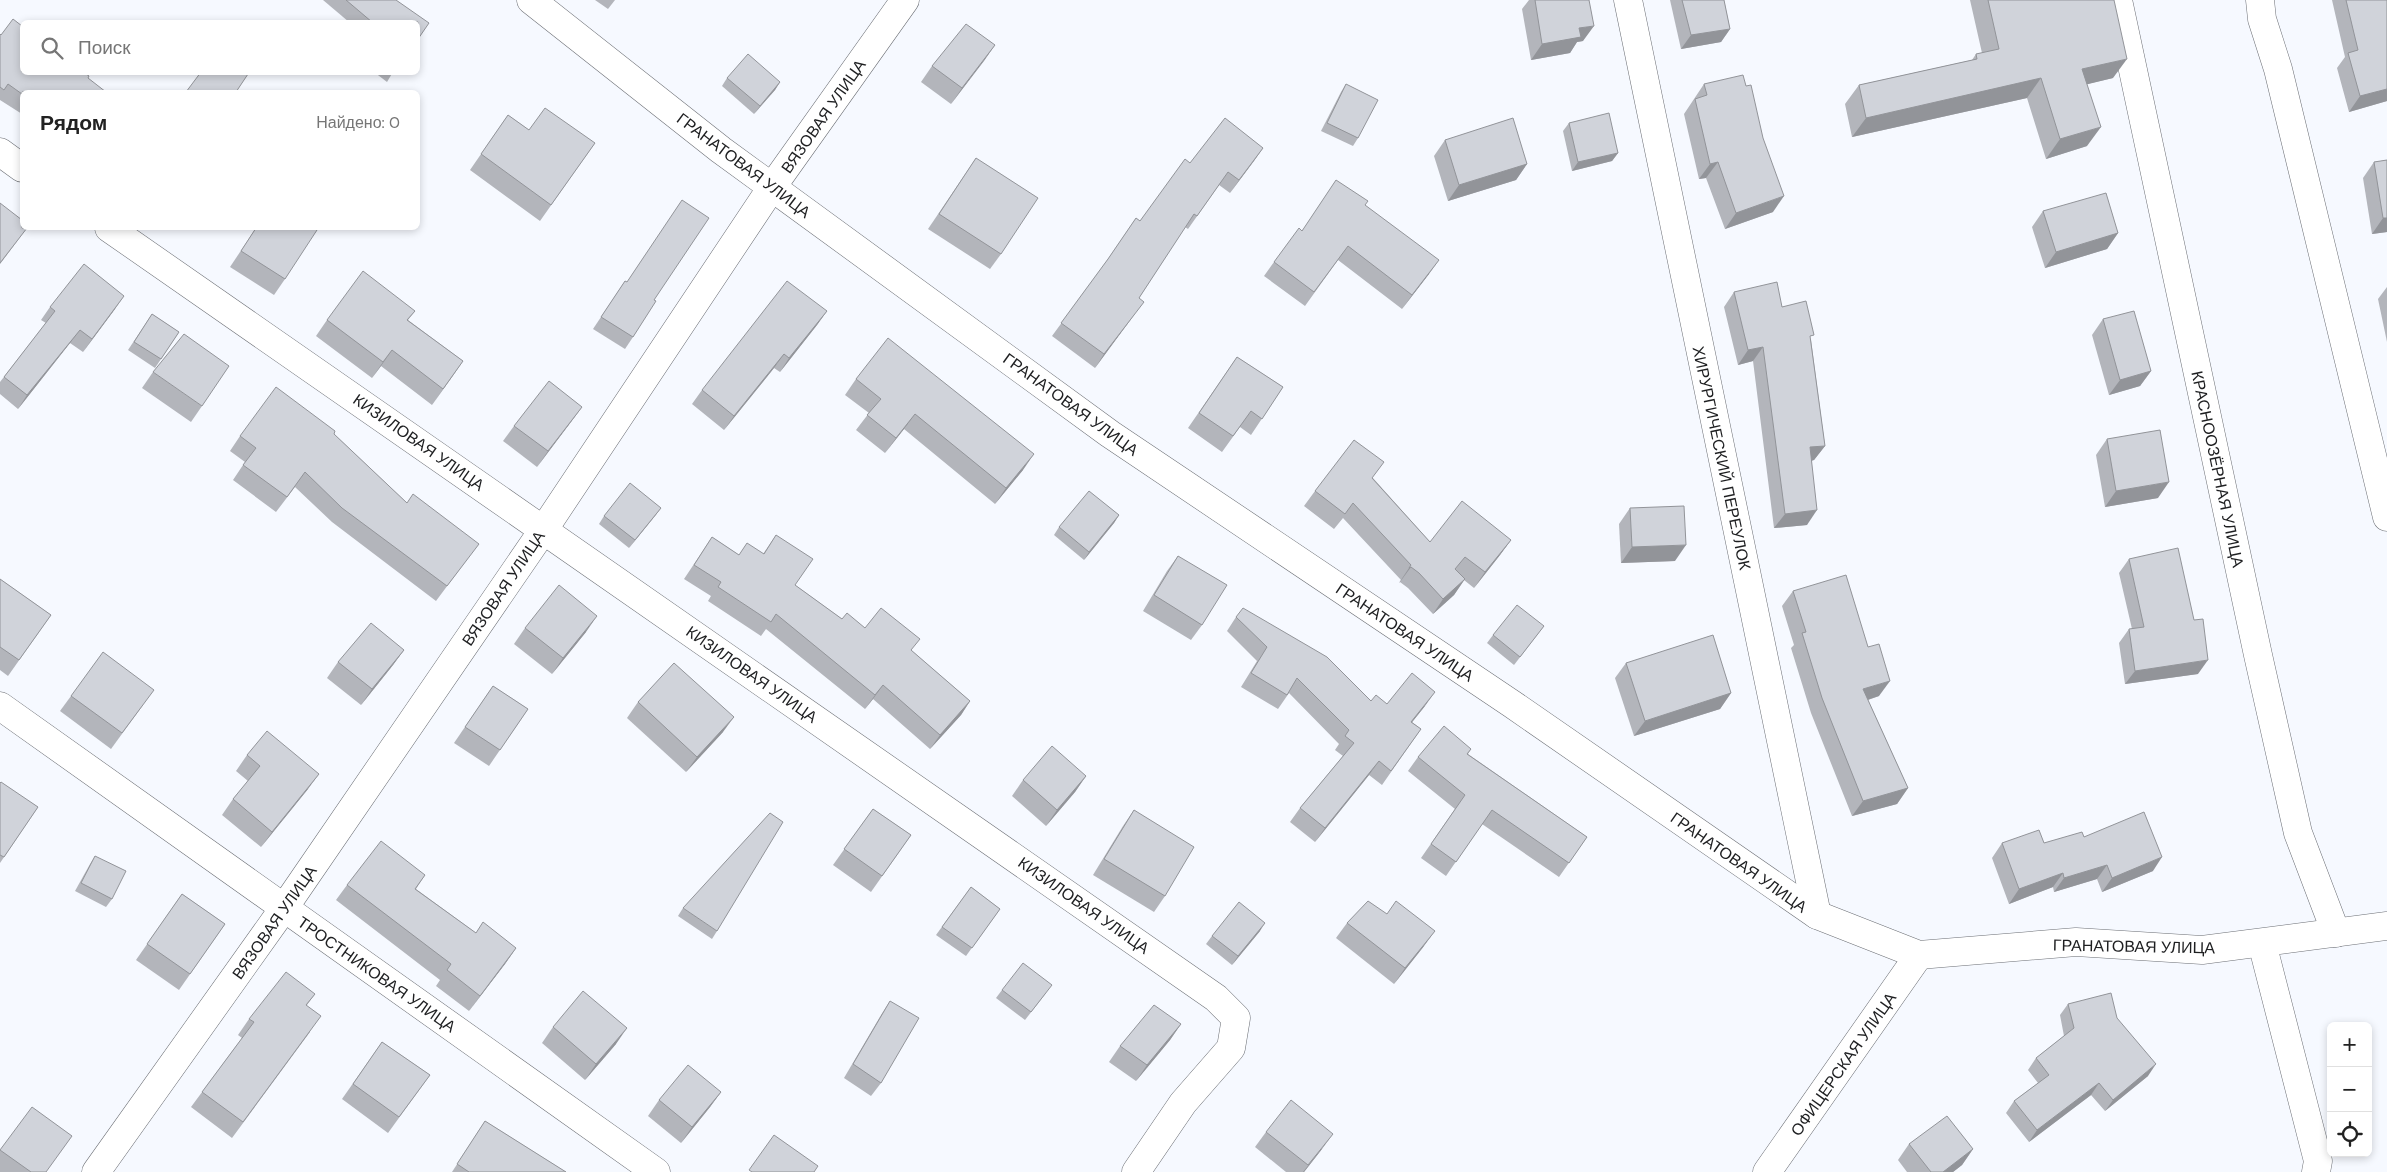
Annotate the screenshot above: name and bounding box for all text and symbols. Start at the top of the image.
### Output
search box [20,20,420,75]
icon: search [38,34,66,62]
text: Поиск [78,35,131,60]
street label: ВЯЗОВАЯ УЛИЦА [776,55,871,177]
street label: ГРАНАТОВАЯ УЛИЦА [673,108,815,223]
text: Рядом [40,109,107,137]
text: Найдено: 0 [316,112,400,133]
street label: ХИРУРГИЧЕСКИЙ ПЕРЕУЛОК [1687,344,1756,573]
street label: ГРАНАТОВАЯ УЛИЦА [999,348,1143,461]
street label: КРАСНООЗЁРНАЯ УЛИЦА [2186,369,2249,570]
street label: КИЗИЛОВАЯ УЛИЦА [349,389,489,496]
street label: ВЯЗОВАЯ УЛИЦА [457,526,550,650]
street label: ГРАНАТОВАЯ УЛИЦА [1332,578,1478,687]
street label: КИЗИЛОВАЯ УЛИЦА [682,621,822,728]
street label: ГРАНАТОВАЯ УЛИЦА [1666,807,1811,918]
street label: КИЗИЛОВАЯ УЛИЦА [1014,852,1154,959]
street label: ВЯЗОВАЯ УЛИЦА [227,861,322,983]
street label: ТРОСТНИКОВАЯ УЛИЦА [293,912,460,1037]
street label: ГРАНАТОВАЯ УЛИЦА [2053,935,2216,958]
street label: ОФИЦЕРСКАЯ УЛИЦА [1786,988,1901,1140]
map controls [2327,1022,2372,1157]
button: + [2327,1022,2372,1067]
button: − [2327,1067,2372,1112]
button: locate [2327,1112,2372,1157]

